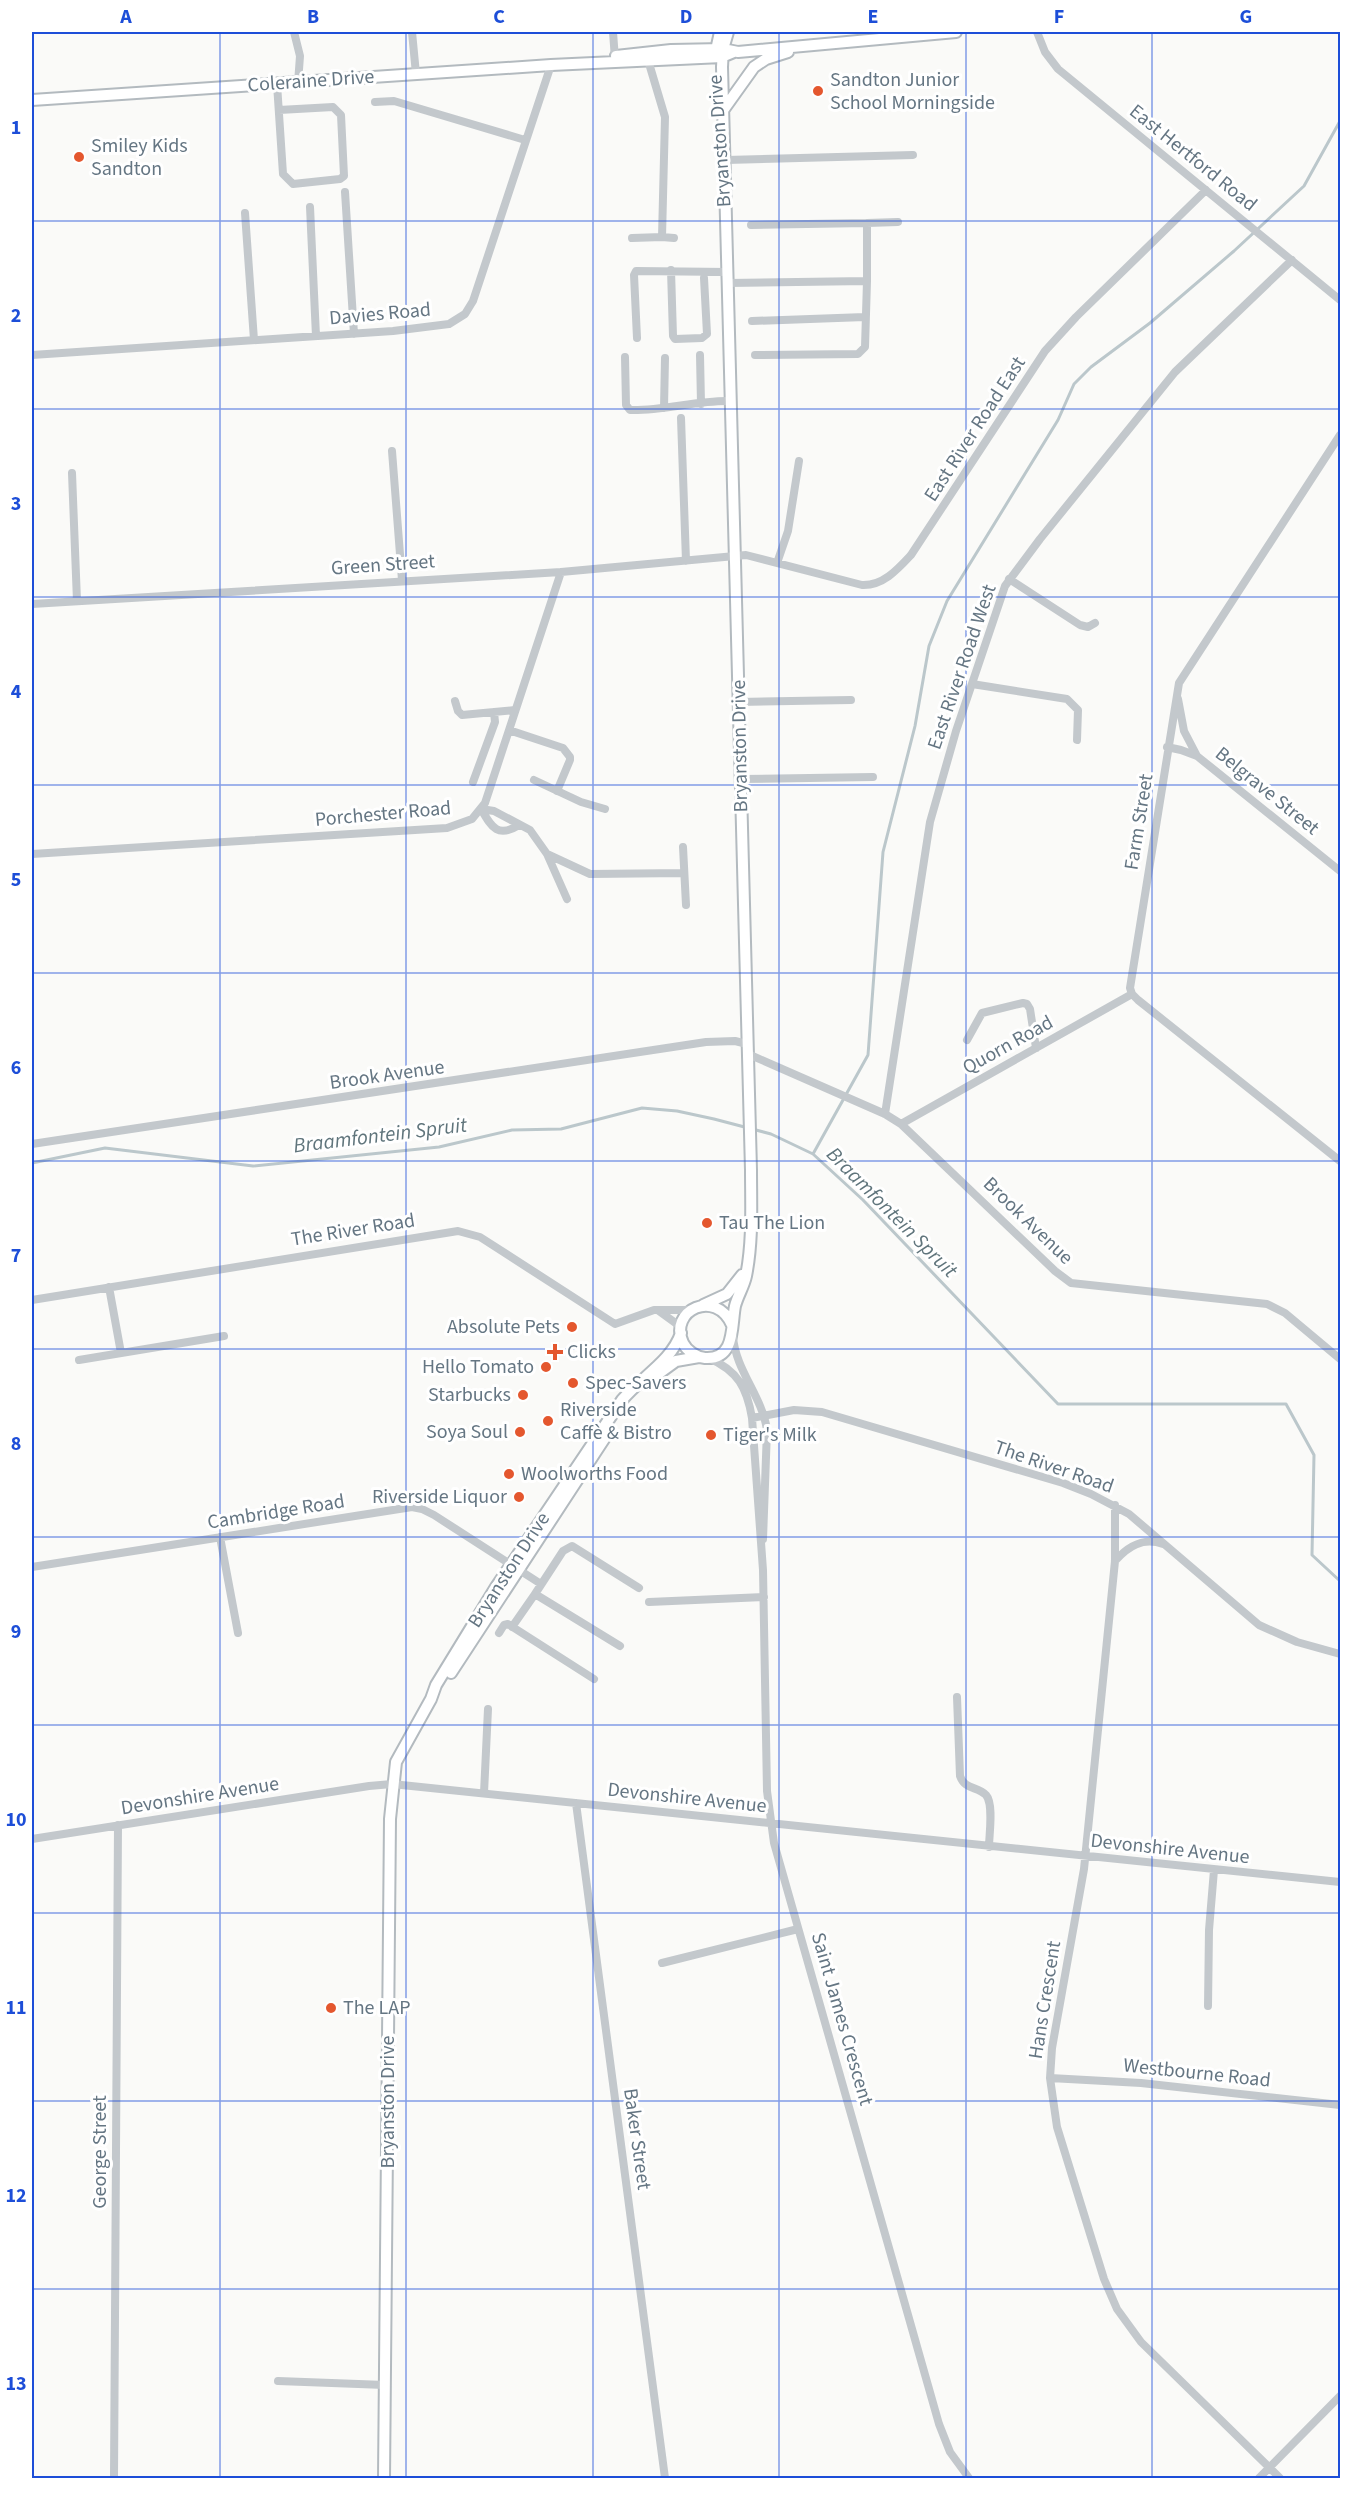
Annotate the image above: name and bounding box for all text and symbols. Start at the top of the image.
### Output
text: A [119,3,132,31]
text: B [307,3,319,31]
text: C [493,3,505,31]
text: D [680,3,692,31]
text: E [868,3,878,31]
text: F [1054,3,1064,31]
text: G [1240,3,1252,31]
street label: Coleraine Drive [247,63,375,99]
place label: Sandton Junior School Morningside [830,66,995,117]
street label: Bryanston Drive [701,74,739,208]
marker: Sandton Junior School Morningside [811,84,825,98]
street label: East Hertford Road [1123,98,1263,218]
text: 1 [11,114,21,142]
place label: Smiley Kids Sandton [91,132,188,183]
marker: Smiley Kids Sandton [72,150,86,164]
street label: Davies Road [328,296,432,332]
text: 2 [11,302,21,330]
street label: East River Road East [917,351,1033,507]
text: 3 [11,490,21,518]
street label: Green Street [330,547,436,583]
street label: East River Road West [921,580,1003,753]
text: 4 [11,678,22,706]
street label: Bryanston Drive [725,679,755,813]
street label: Belgrave Street [1209,740,1325,842]
street label: Farm Street [1118,772,1160,872]
street label: Porchester Road [314,794,452,834]
text: 5 [11,866,21,894]
street label: Quorn Road [958,1009,1058,1081]
street label: Brook Avenue [328,1053,446,1097]
text: 6 [11,1054,21,1082]
water label: Braamfontein Spruit [292,1109,470,1161]
water label: Braamfontein Spruit [820,1140,965,1285]
street label: Brook Avenue [977,1171,1079,1271]
street label: The River Road [289,1206,417,1254]
place label: Tau The Lion [719,1209,825,1237]
marker: Tau The Lion [700,1216,714,1230]
text: 7 [11,1242,21,1270]
place label: Absolute Pets [447,1313,560,1341]
marker: Absolute Pets [565,1320,579,1334]
place label: Clicks [567,1338,616,1366]
marker: Clicks [548,1345,562,1359]
place label: Hello Tomato [422,1353,534,1381]
marker: Hello Tomato [539,1360,553,1374]
place label: Spec-Savers [585,1369,687,1397]
marker: Spec-Savers [566,1376,580,1390]
place label: Starbucks [428,1381,511,1409]
marker: Starbucks [516,1388,530,1402]
place label: Riverside Caffè & Bistro [560,1396,672,1447]
marker: Riverside Caffè & Bistro [541,1414,555,1428]
place label: Soya Soul [426,1418,508,1446]
place label: Tiger's Milk [723,1421,817,1449]
marker: Soya Soul [513,1425,527,1439]
marker: Tiger's Milk [704,1428,718,1442]
text: 8 [11,1430,21,1458]
street label: The River Road [990,1433,1118,1501]
place label: Woolworths Food [521,1460,668,1488]
marker: Woolworths Food [502,1467,516,1481]
place label: Riverside Liquor [372,1483,507,1511]
street label: Cambridge Road [205,1487,347,1537]
marker: Riverside Liquor [512,1490,526,1504]
street label: Bryanston Drive [461,1507,557,1633]
text: 9 [11,1618,21,1646]
street label: Devonshire Avenue [119,1770,281,1822]
street label: Devonshire Avenue [606,1776,768,1820]
text: 10 [5,1806,27,1834]
street label: Devonshire Avenue [1089,1827,1251,1871]
street label: Saint James Crescent [804,1929,880,2109]
street label: Hans Crescent [1022,1939,1068,2061]
text: 11 [5,1994,27,2022]
place label: The LAP [343,1994,410,2022]
marker: The LAP [324,2001,338,2015]
street label: Bryanston Drive [374,2036,402,2168]
street label: Westbourne Road [1122,2051,1272,2095]
street label: Baker Street [616,2086,658,2192]
street label: George Street [86,2095,114,2209]
text: 12 [5,2182,27,2210]
text: 13 [5,2370,27,2398]

